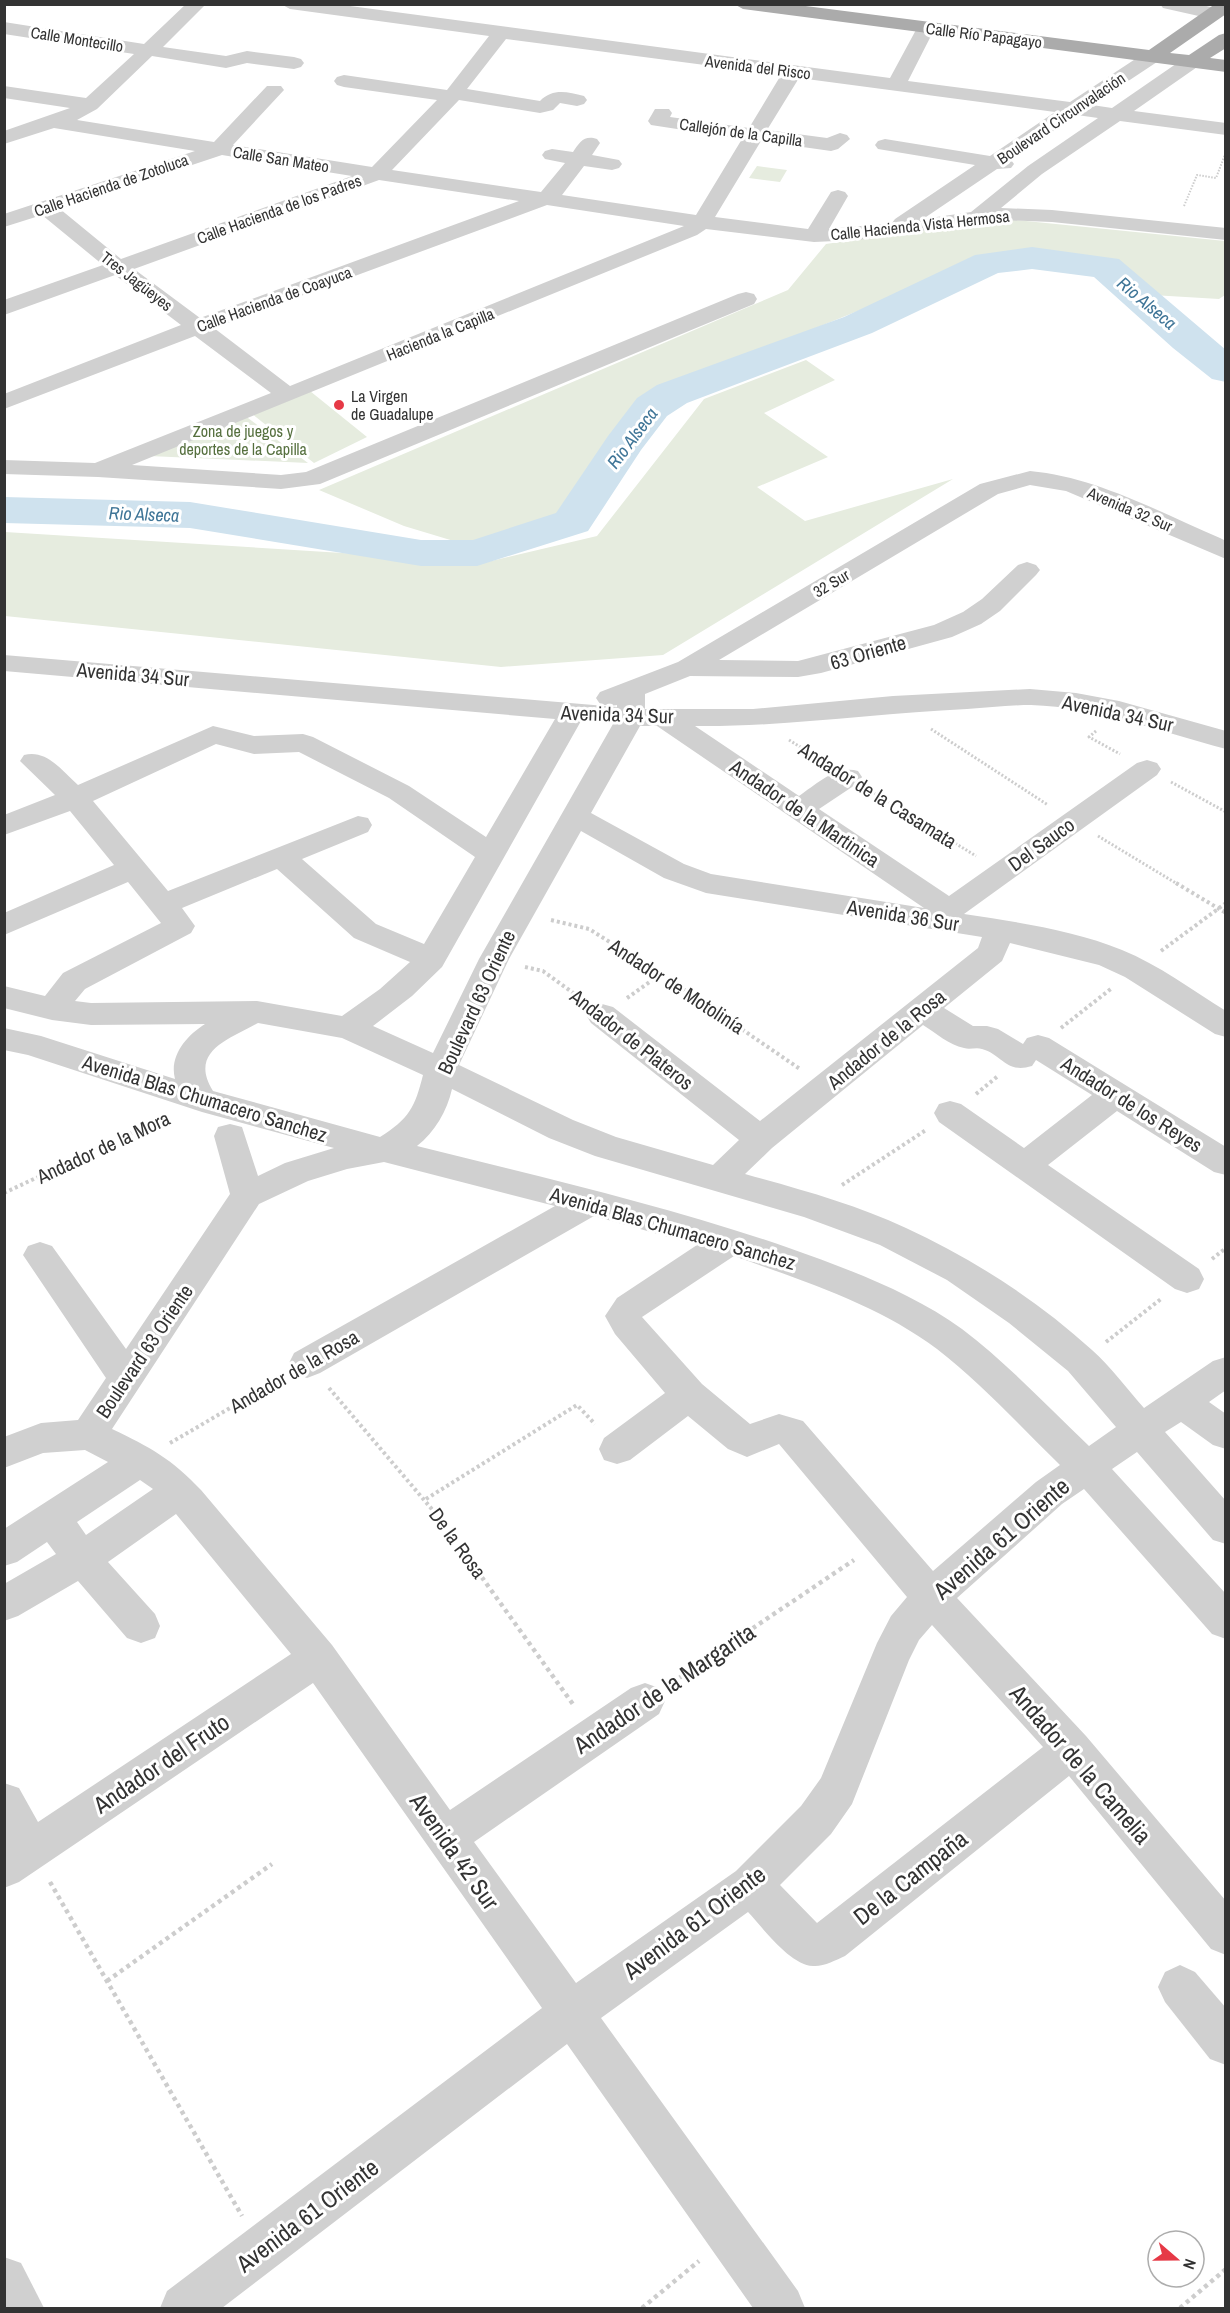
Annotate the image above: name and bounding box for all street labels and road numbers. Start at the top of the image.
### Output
street label: Calle Río Papagayo [925,17,1043,53]
street label: Calle Montecillo [29,21,125,57]
street label: Avenida del Risco [703,49,812,84]
street label: Boulevard Circunvalación [993,67,1129,169]
street label: Callejón de la Capilla [678,112,805,152]
street label: Calle San Mateo [231,141,331,177]
street label: Calle Hacienda de Zotoluca [31,148,192,222]
street label: Calle Hacienda de los Padres [194,169,364,249]
street label: Calle Hacienda Vista Hermosa [829,205,1011,245]
street label: Tres Jagüeyes [97,246,177,316]
street label: Calle Hacienda de Coayuca [193,260,355,337]
street label: Hacienda la Capilla [383,302,498,366]
street label: Avenida 32 Sur [1083,481,1176,537]
street label: 32 Sur [809,563,854,602]
street label: 63 Oriente [827,628,909,676]
street label: Avenida 34 Sur [75,656,191,692]
street label: Avenida 34 Sur [1059,688,1176,738]
street label: Avenida 34 Sur [559,699,674,729]
street label: Andador de la Casamata [793,735,962,855]
street label: Andador de la Martinica [724,752,885,873]
street label: Del Sauco [1002,811,1080,877]
street label: Avenida 36 Sur [844,893,961,937]
street label: Boulevard 63 Oriente [431,926,521,1078]
street label: Andador de Motolinía [603,931,750,1040]
street label: Andador de Plateros [564,982,699,1096]
street label: Andador de la Rosa [820,983,951,1096]
street label: Avenida Blas Chumacero Sanchez [79,1048,330,1148]
street label: Andador de los Reyes [1056,1049,1208,1158]
street label: Andador de la Mora [31,1104,174,1190]
street label: Avenida Blas Chumacero Sanchez [546,1180,799,1276]
street label: Boulevard 63 Oriente [89,1279,199,1423]
street label: Andador de la Rosa [224,1323,364,1419]
street label: Avenida 61 Oriente [925,1470,1076,1607]
street label: De la Rosa [423,1502,493,1584]
street label: Andador de la Margarita [566,1615,761,1761]
street label: Andador de la Camelia [1002,1677,1159,1850]
street label: Andador del Fruto [86,1706,235,1821]
street label: Avenida 42 Sur [403,1786,507,1916]
street label: De la Campaña [846,1822,974,1932]
street label: Avenida 61 Oriente [616,1858,772,1987]
street label: Avenida 61 Oriente [229,2151,385,2280]

